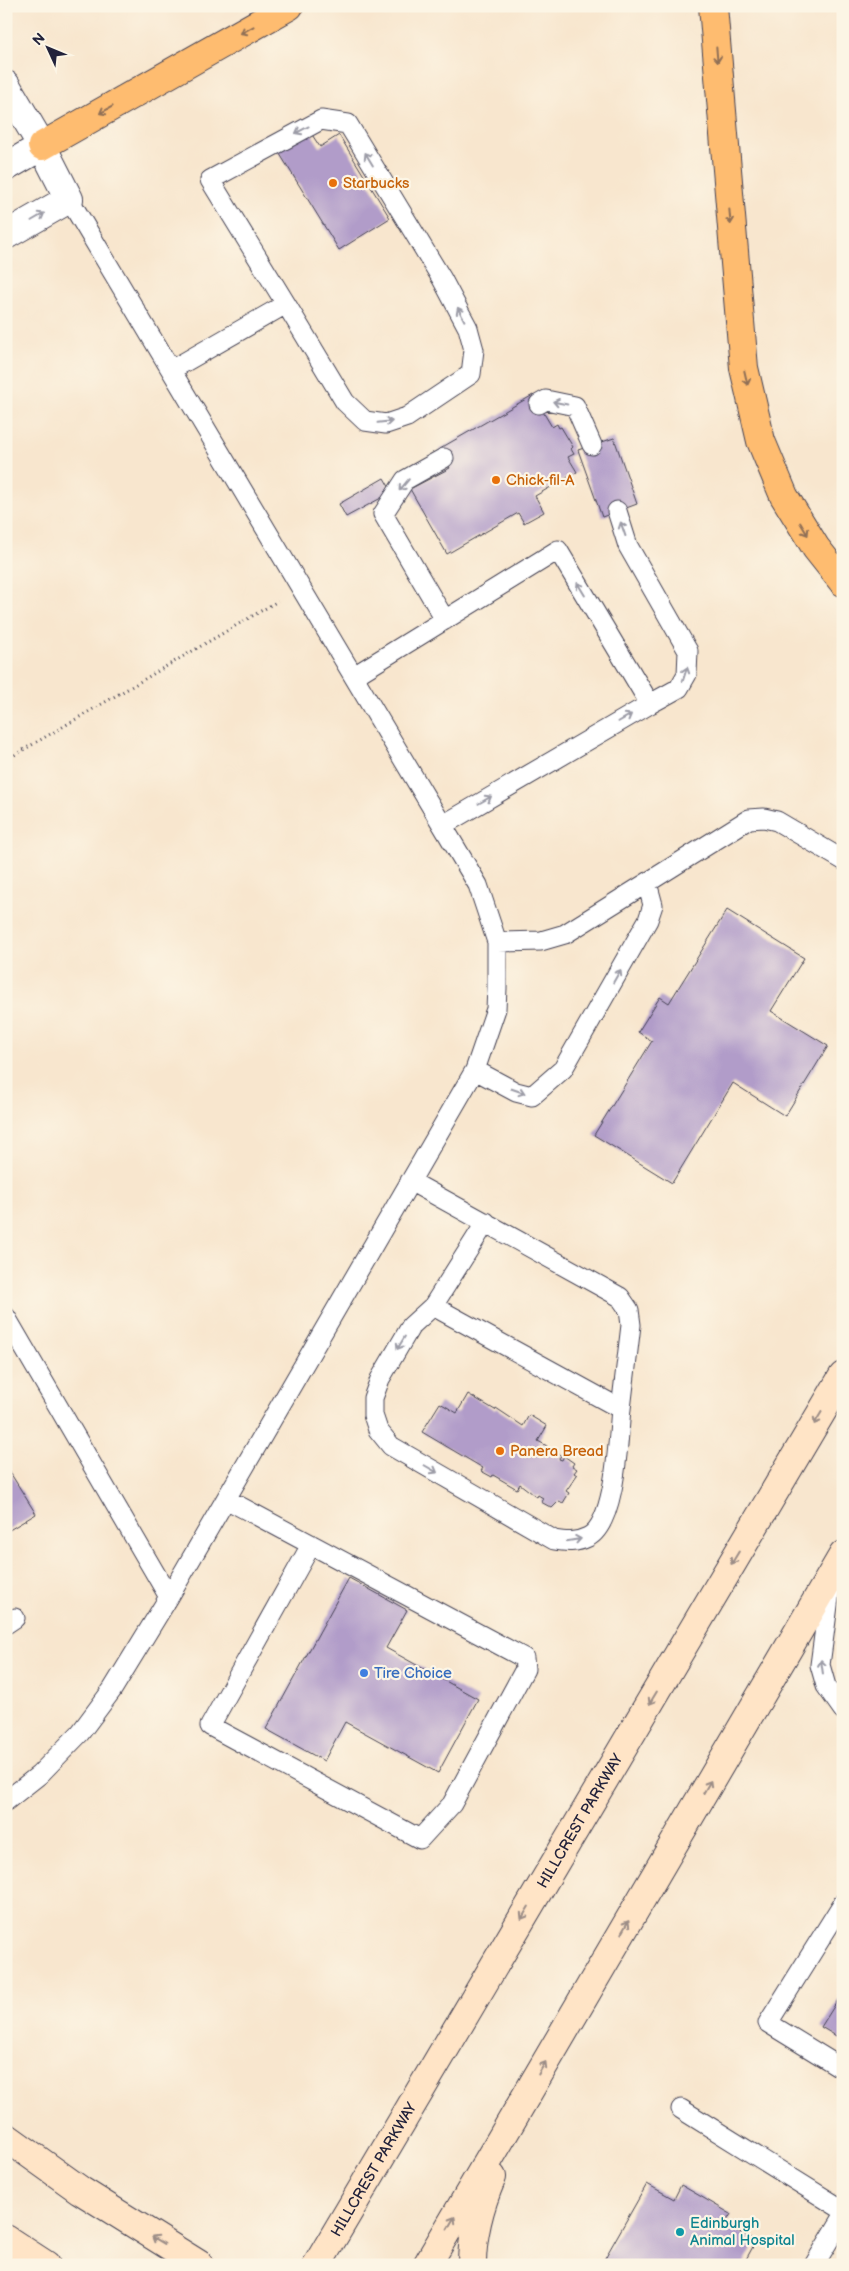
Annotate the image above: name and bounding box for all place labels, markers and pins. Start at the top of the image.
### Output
place label: Starbucks [343,174,410,193]
marker: Starbucks [327,177,339,189]
place label: Chick-fil-A [506,471,575,490]
marker: Chick-fil-A [490,474,502,486]
place label: Panera Bread [510,1442,604,1461]
marker: Panera Bread [494,1445,506,1457]
place label: Tire Choice [374,1664,452,1683]
marker: Tire Choice [358,1667,370,1679]
place label: Edinburgh Animal Hospital [690,2214,795,2250]
marker: Edinburgh Animal Hospital [674,2226,686,2238]

